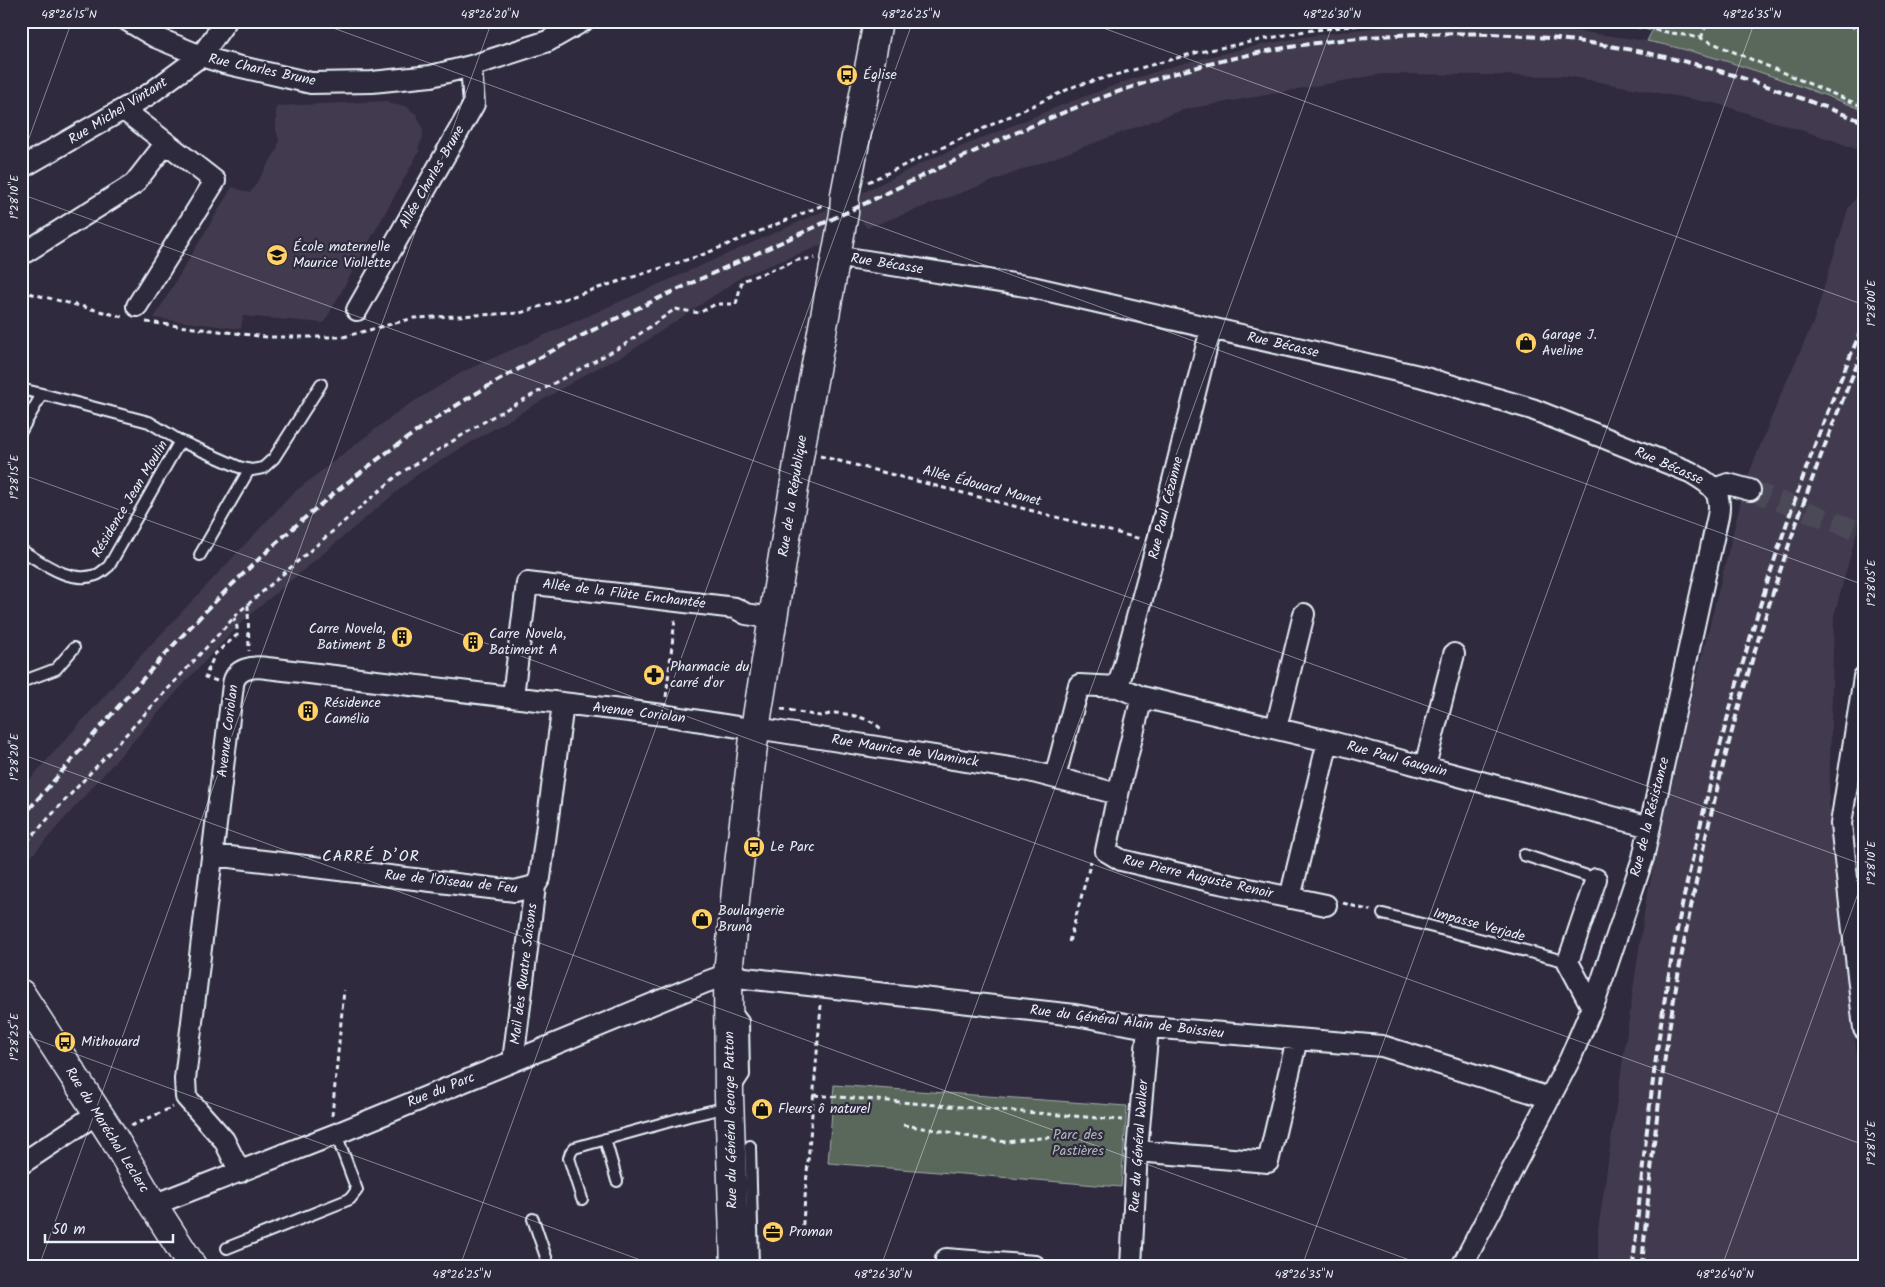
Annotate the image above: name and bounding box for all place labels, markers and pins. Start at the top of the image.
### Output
bus stop icon: Église [835,63,859,87]
place label: Église [863,64,898,86]
place label: École maternelle Maurice Viollette [293,236,392,274]
school or university icon: École maternelle Maurice Viollette [265,243,289,267]
place label: Garage J. Aveline [1542,324,1597,362]
shop icon: Garage J. Aveline [1514,331,1538,355]
place label: Carre Novela, Batiment B [309,618,386,656]
place label: Carre Novela, Batiment A [489,623,566,661]
building icon: Carre Novela, Batiment B [390,625,414,649]
building icon: Carre Novela, Batiment A [461,630,485,654]
place label: Pharmacie du carré d'or [670,656,749,694]
pharmacy icon: Pharmacie du carré d'or [642,663,666,687]
place label: Résidence Camélia [324,692,382,730]
building icon: Résidence Camélia [296,699,320,723]
bus stop icon: Le Parc [742,835,766,859]
place label: Le Parc [770,836,815,858]
place label: Boulangerie Bruna [718,900,785,938]
shop icon: Boulangerie Bruna [690,907,714,931]
bus stop icon: Mithouard [53,1030,77,1054]
place label: Mithouard [81,1031,141,1053]
shop icon: Fleurs ô naturel [750,1097,774,1121]
place label: Fleurs ô naturel [778,1098,871,1120]
office icon: Proman [761,1220,785,1244]
place label: Proman [789,1221,833,1243]

